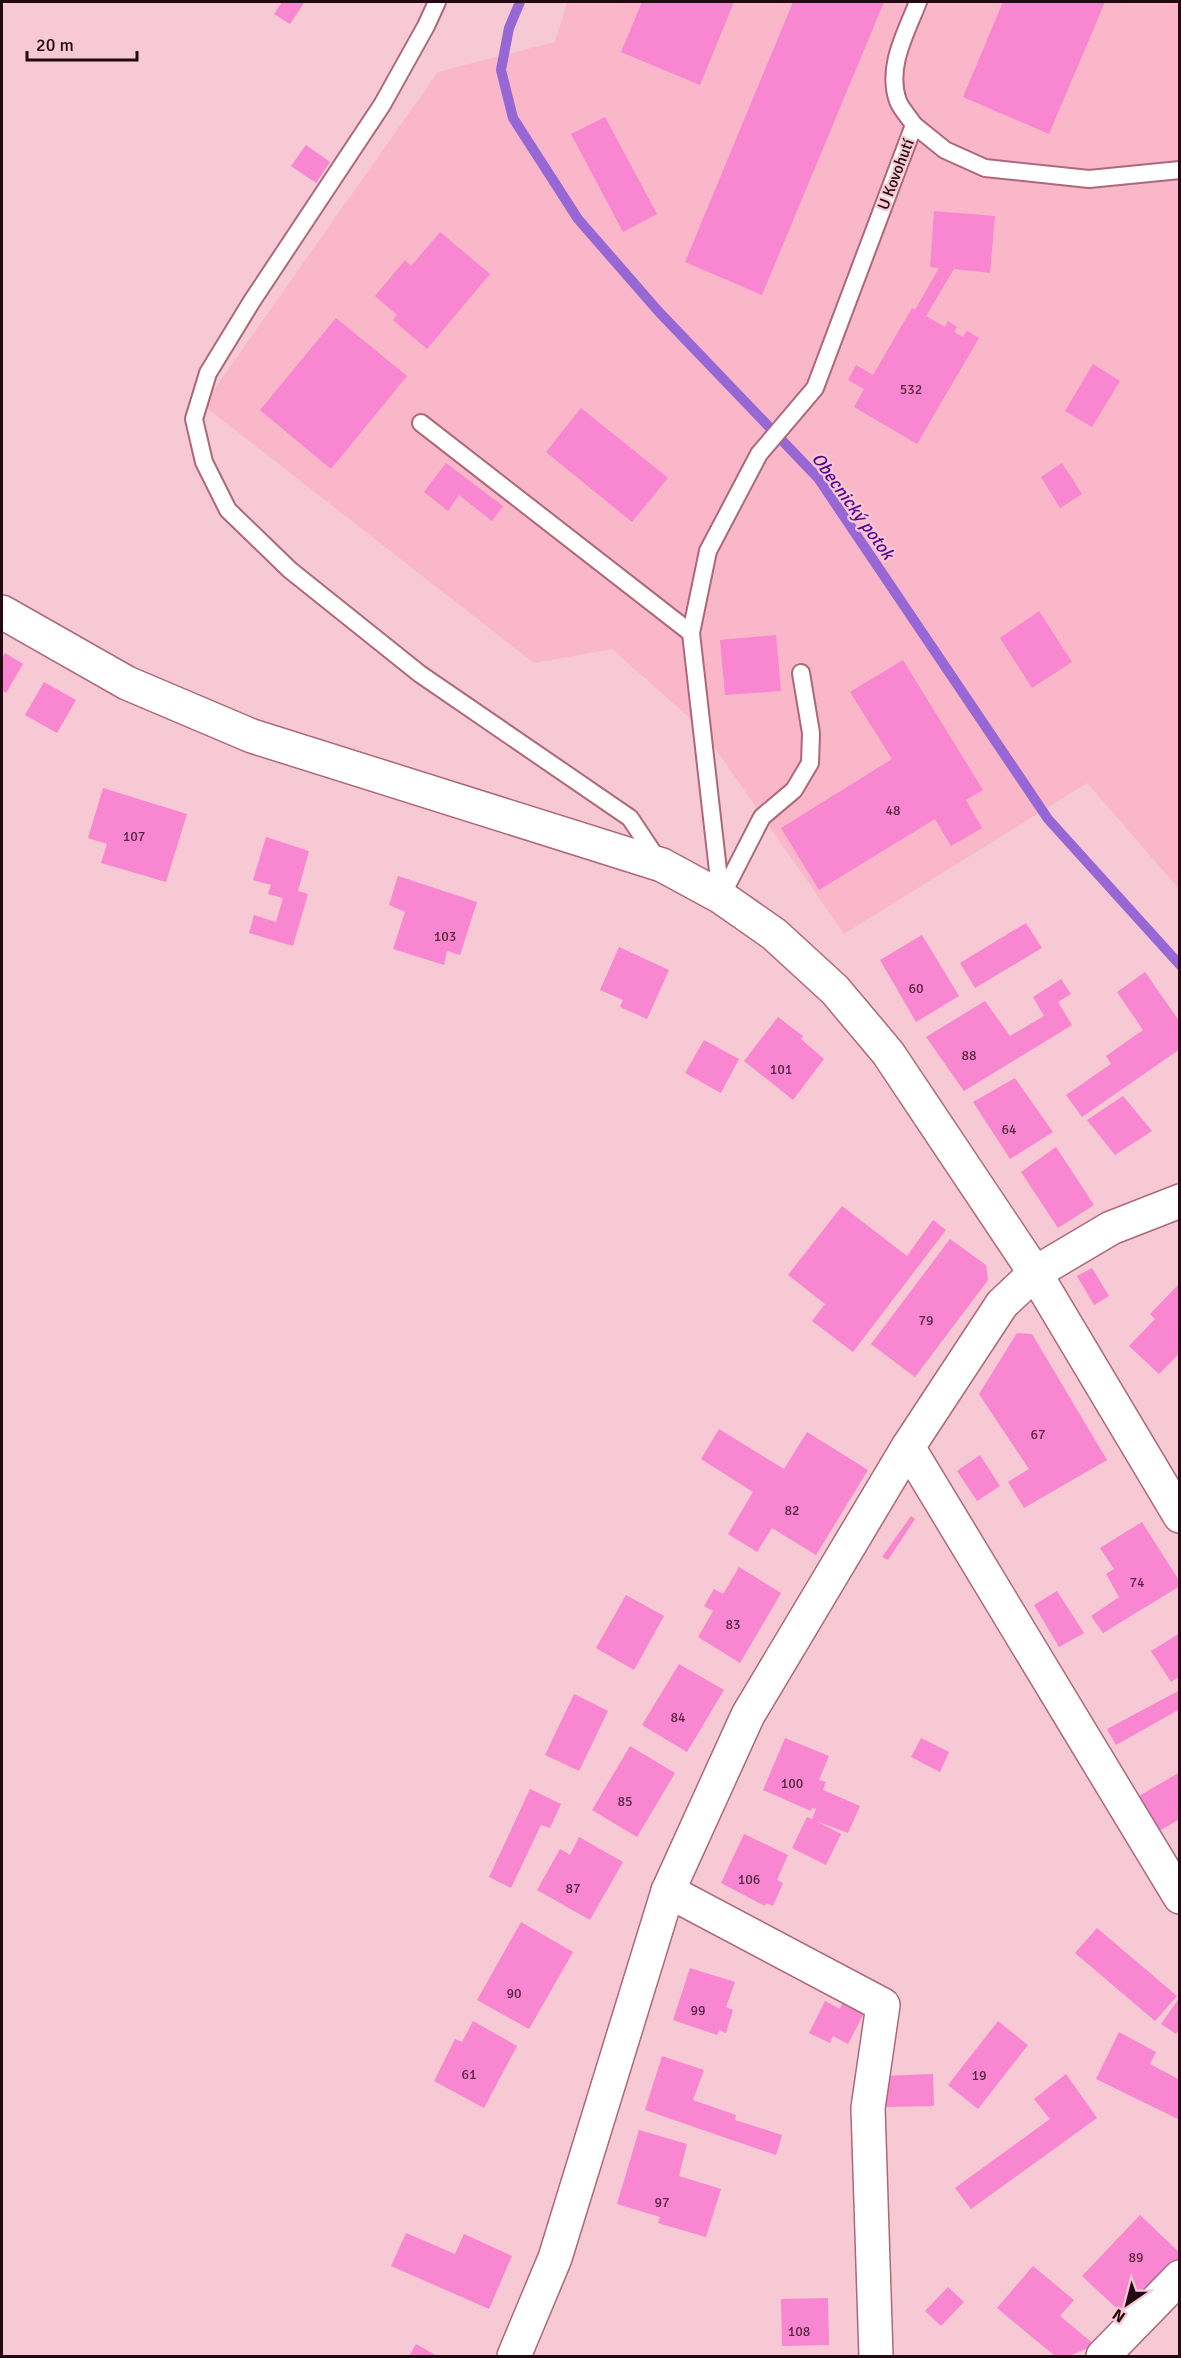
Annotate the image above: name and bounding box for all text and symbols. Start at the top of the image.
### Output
scale bar [27,24,136,62]
text: 20 m [36,34,74,56]
street label: U Kovohutí [873,135,919,213]
house number: 532 [900,381,922,398]
water label: Obecnický potok [807,448,900,565]
house number: 48 [885,802,901,819]
house number: 107 [123,828,145,845]
house number: 103 [434,928,456,945]
house number: 60 [908,980,924,997]
house number: 88 [961,1047,977,1064]
house number: 101 [770,1061,792,1078]
house number: 64 [1001,1121,1017,1138]
house number: 79 [918,1312,934,1329]
house number: 67 [1030,1426,1046,1443]
house number: 82 [784,1502,800,1519]
house number: 74 [1129,1574,1145,1591]
house number: 83 [725,1616,741,1633]
house number: 84 [670,1709,686,1726]
house number: 100 [781,1775,803,1792]
house number: 85 [617,1793,633,1810]
house number: 106 [738,1871,760,1888]
house number: 87 [565,1880,581,1897]
house number: 90 [506,1985,522,2002]
house number: 99 [690,2002,706,2019]
house number: 61 [461,2066,477,2083]
house number: 19 [971,2067,987,2084]
house number: 97 [654,2194,670,2211]
house number: 89 [1128,2249,1144,2266]
north arrow [1097,2274,1157,2334]
text: N [1109,2304,1129,2327]
house number: 108 [788,2323,810,2340]

